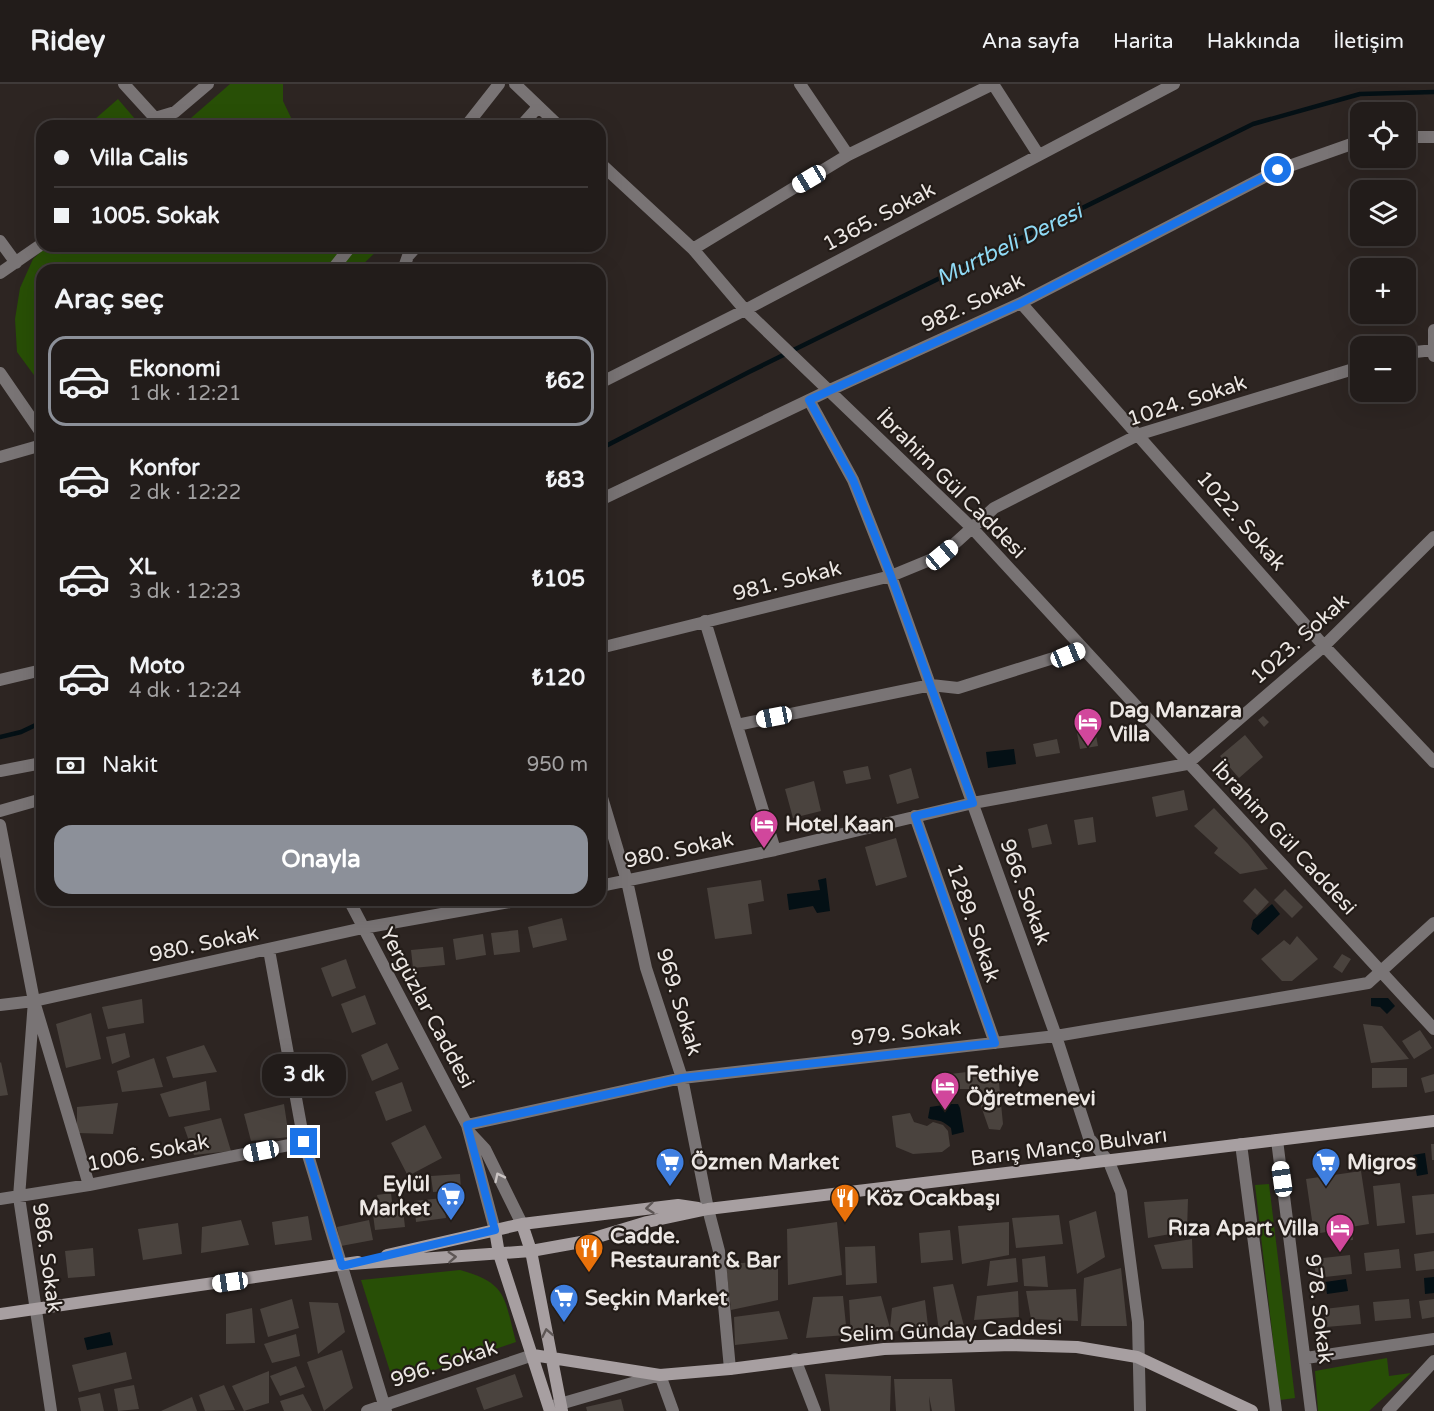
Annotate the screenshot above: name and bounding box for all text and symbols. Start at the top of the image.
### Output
text: Ridey [30,24,105,58]
text: Ana sayfa [982,29,1080,54]
text: Harita [1113,29,1174,54]
text: Hakkında [1207,29,1300,54]
text: İletişim [1333,29,1404,54]
map controls [1350,102,1416,402]
button: locate [1350,102,1416,168]
text: Villa Calis [90,145,188,171]
route start [1264,156,1291,183]
car [789,162,829,196]
street label: 1365. Sokak [819,177,939,257]
button: layers [1350,180,1416,246]
water label: Murtbeli Deresi [932,197,1089,292]
text: 1005. Sokak [90,203,220,229]
button: + [1350,258,1416,324]
street label: 982. Sokak [918,268,1028,338]
text: Araç seç [54,283,164,316]
button: − [1350,336,1416,402]
icon: car [57,354,111,408]
text: Ekonomi [129,356,221,382]
text: ₺62 [546,368,585,394]
street label: 1024. Sokak [1124,370,1250,432]
text: 1 dk · 12:21 [129,382,241,406]
street label: İbrahim Gül Caddesi [871,404,1031,564]
icon: car [57,453,111,507]
text: Konfor [129,455,200,481]
street label: 1022. Sokak [1191,466,1291,576]
text: ₺83 [546,467,585,493]
text: 2 dk · 12:22 [129,481,241,505]
car [922,537,962,573]
icon: car [57,552,111,606]
text: XL [129,554,156,580]
street label: 981. Sokak [730,555,844,607]
text: ₺105 [532,566,585,592]
text: 3 dk · 12:23 [129,580,241,604]
street label: 1023. Sokak [1246,588,1354,690]
car [1048,640,1088,670]
icon: car [57,651,111,705]
text: Moto [129,653,185,679]
text: ₺120 [532,665,585,691]
text: 4 dk · 12:24 [129,679,241,703]
place label: Dag Manzara Villa [1109,698,1242,747]
car [755,705,793,729]
hotel icon: Dag Manzara Villa [1072,706,1104,748]
icon: cash [54,749,87,782]
text: Nakit [102,752,158,778]
text: 950 m [527,753,588,777]
street label: İbrahim Gül Caddesi [1206,756,1362,920]
hotel icon: Hotel Kaan [748,808,780,850]
place label: Hotel Kaan [785,812,894,837]
button: Onayla [54,825,588,894]
street label: 980. Sokak [622,826,736,874]
street label: 966. Sokak [994,836,1056,948]
street label: 1289. Sokak [941,860,1005,986]
street label: 980. Sokak [147,920,261,968]
street label: Yergüzlar Caddesi [374,923,480,1093]
street label: 969. Sokak [651,945,707,1059]
street label: 979. Sokak [850,1015,962,1051]
callout: 3 dk [262,1055,346,1097]
place label: Fethiye Öğretmenevi [966,1062,1096,1111]
text: 3 dk [283,1063,325,1087]
hotel icon: Fethiye Öğretmenevi [929,1070,961,1112]
street label: Barış Manço Bulvarı [969,1123,1169,1171]
route end [290,1128,317,1155]
street label: 1006. Sokak [85,1129,211,1177]
car [242,1139,280,1163]
supermarket icon: Özmen Market [654,1146,686,1188]
supermarket icon: Migros [1310,1146,1342,1188]
place label: Özmen Market [691,1150,839,1175]
place label: Migros [1347,1150,1416,1175]
car [1271,1160,1293,1198]
place label: Eylül Market [359,1172,430,1221]
one-way arrow [494,1172,506,1183]
supermarket icon: Eylül Market [435,1180,467,1222]
restaurant icon: Köz Ocakbaşı [829,1182,861,1224]
place label: Köz Ocakbaşı [866,1186,1000,1211]
street label: 986. Sokak [27,1201,67,1315]
one-way arrow [645,1201,654,1214]
hotel icon: Rıza Apart Villa [1324,1212,1356,1254]
place label: Rıza Apart Villa [1168,1216,1319,1241]
place label: Cadde. Restaurant & Bar [610,1224,781,1273]
restaurant icon: Cadde. Restaurant & Bar [573,1232,605,1274]
one-way arrow [447,1251,456,1264]
street label: 978. Sokak [1300,1253,1338,1365]
car [211,1271,249,1293]
supermarket icon: Seçkin Market [548,1282,580,1324]
place label: Seçkin Market [585,1286,727,1311]
street label: Selim Günday Caddesi [839,1315,1063,1347]
one-way arrow [541,1328,554,1338]
street label: 996. Sokak [388,1335,500,1393]

